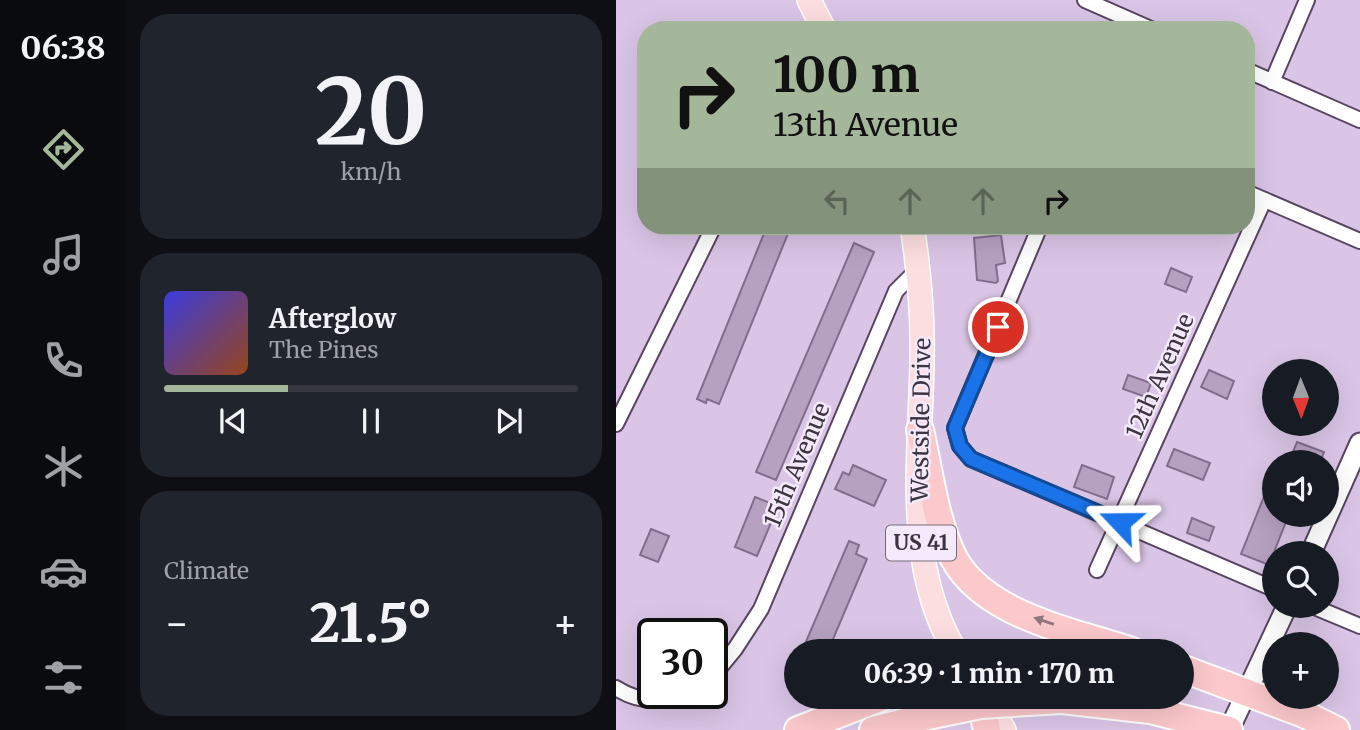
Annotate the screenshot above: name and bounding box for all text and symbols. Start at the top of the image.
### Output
text: 06:38 [20,28,106,68]
text: 100 m [773,44,920,105]
icon: right [658,49,749,140]
text: 20 [315,54,427,169]
text: 13th Avenue [773,105,958,145]
icon: directions [39,125,88,174]
text: km/h [341,157,401,186]
icon: left [818,182,856,220]
icon: ahead [891,182,929,220]
icon: ahead [964,182,1002,220]
icon: right [1037,182,1075,220]
icon: music [39,230,88,279]
pin [968,297,1028,357]
text: Afterglow [269,302,396,335]
icon: arrive [979,308,1017,346]
street label: 12th Avenue [1119,309,1200,443]
text: The Pines [269,335,379,364]
icon: phone [39,336,88,385]
street label: Westside Drive [905,338,936,503]
north arrow [1262,359,1339,436]
map controls [1262,359,1339,709]
street label: 15th Avenue [757,398,836,531]
icon: previous [214,402,252,440]
icon: pause [352,402,390,440]
icon: next [490,402,528,440]
icon: climate [39,442,88,491]
button: sound [1262,450,1339,527]
position arrow [1083,485,1157,559]
road number: US 41 [886,526,956,560]
button: search [1262,541,1339,618]
icon: car [39,547,88,596]
text: Climate [164,556,249,585]
text: 21.5° [310,591,432,656]
text: − [164,600,189,647]
text: + [553,600,578,647]
one-way arrow [1033,615,1054,626]
speed limit sign: 30 [637,618,728,709]
button: + [1262,632,1339,709]
icon: filters [39,653,88,702]
text: 06:39 · 1 min · 170 m [864,657,1114,690]

